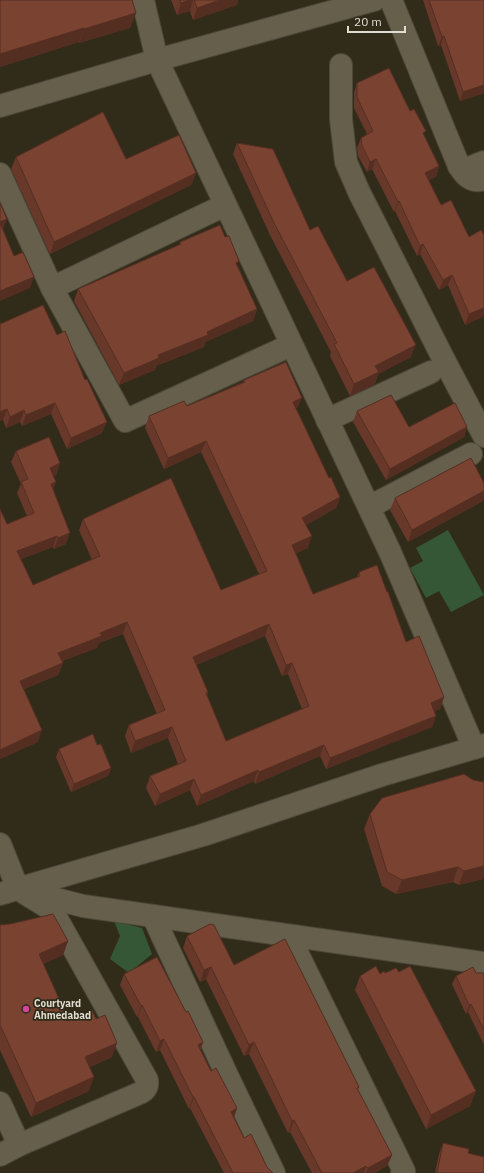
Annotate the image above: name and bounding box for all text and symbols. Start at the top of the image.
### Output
scale bar [348,8,405,34]
text: 20 m [354,14,382,29]
place label: Courtyard Ahmedabad [34,997,91,1022]
marker: Courtyard Ahmedabad [21,1004,31,1014]

